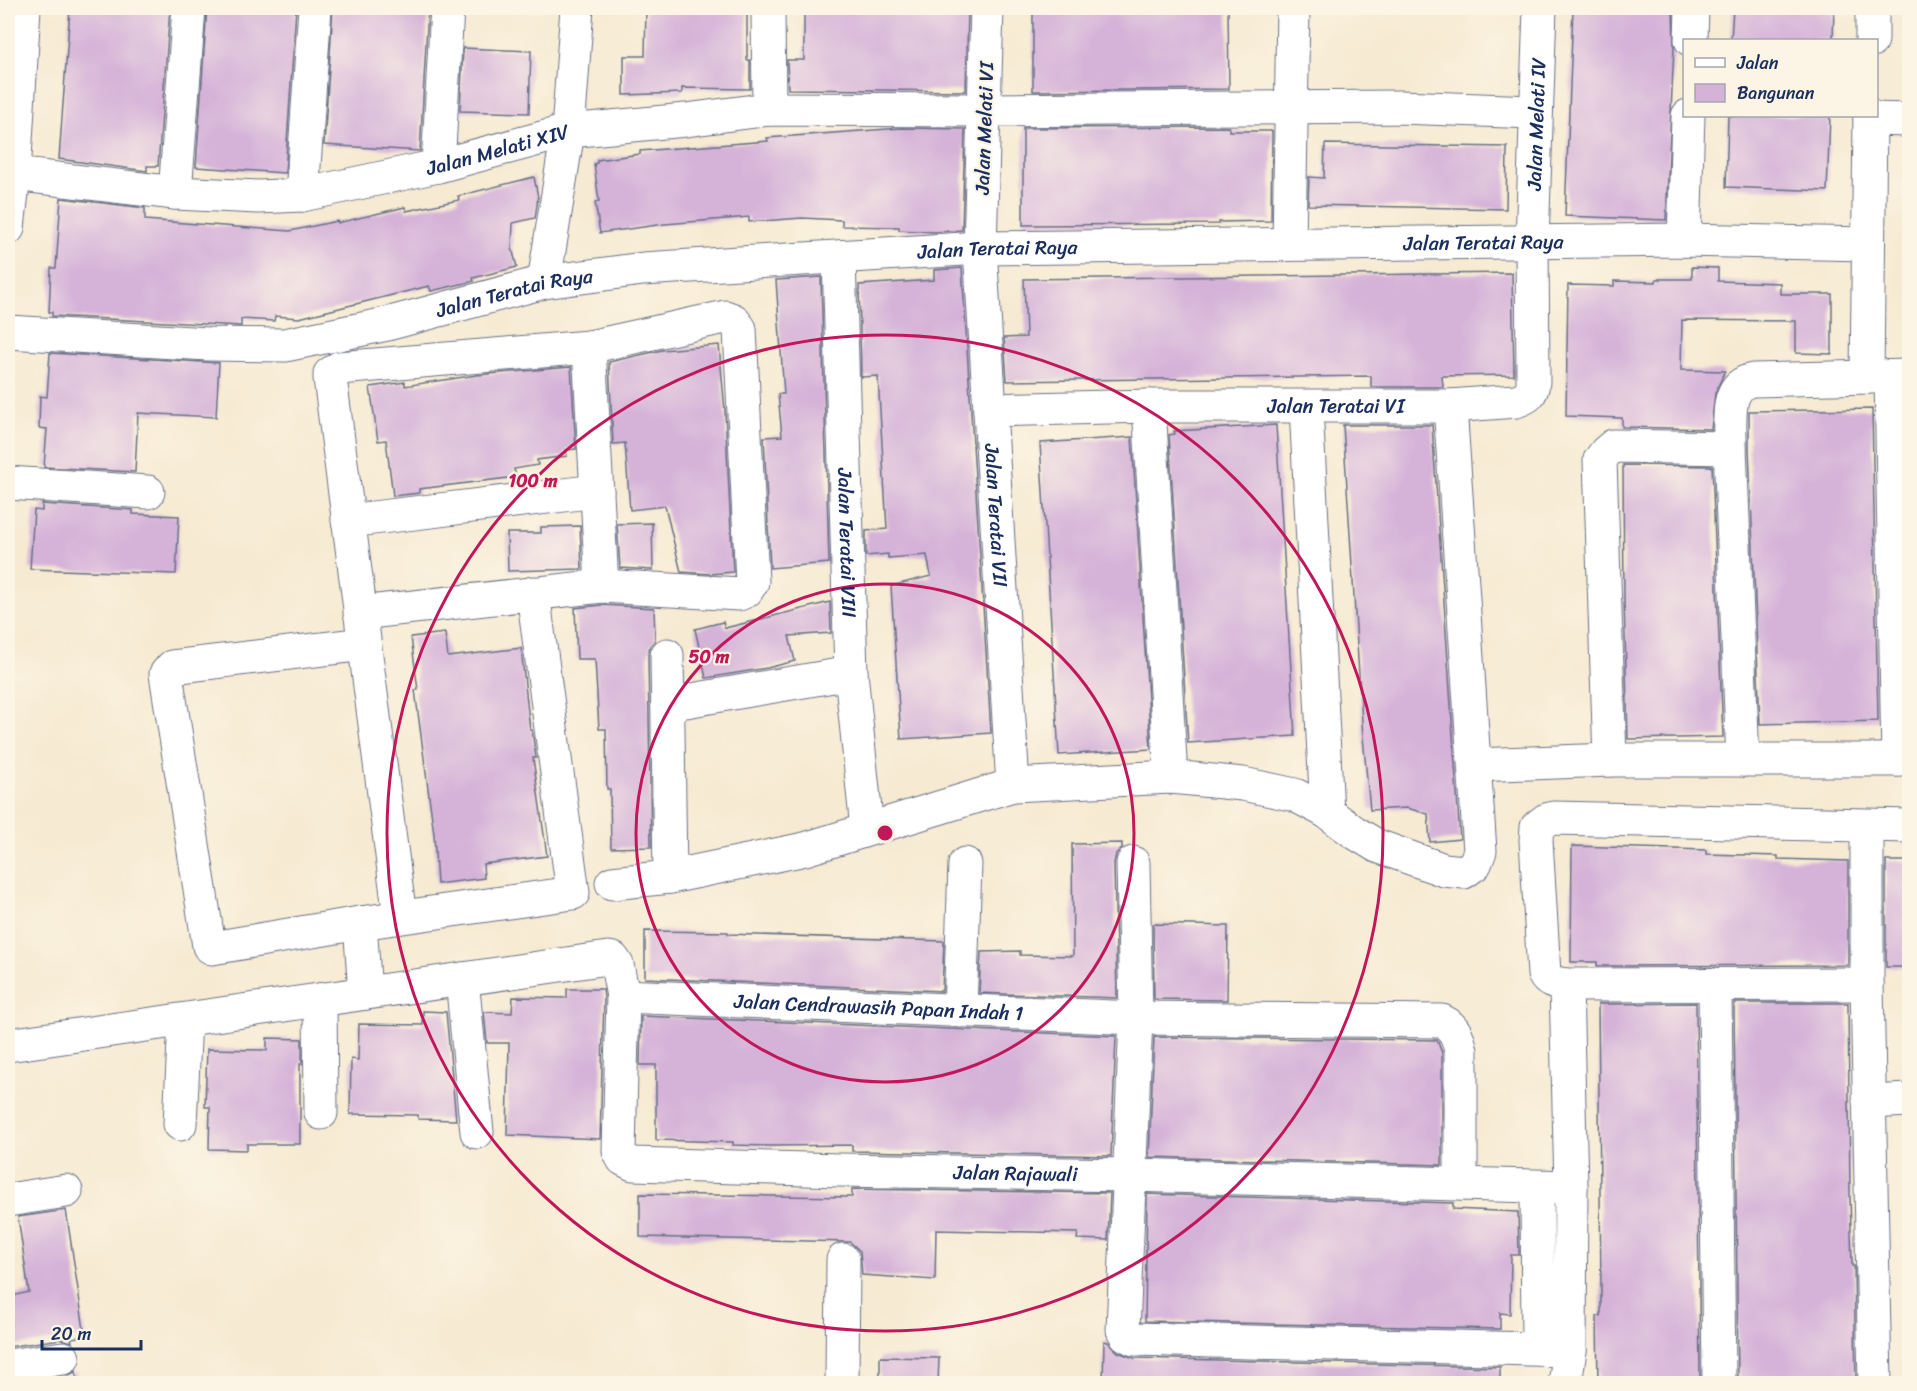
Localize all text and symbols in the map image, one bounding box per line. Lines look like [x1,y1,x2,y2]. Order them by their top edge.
legend [1683,39,1878,117]
text: Jalan [1736,47,1779,79]
street label: Jalan Melati IV [1517,57,1556,192]
street label: Jalan Melati VI [965,60,1004,196]
text: Bangunan [1737,77,1815,109]
street label: Jalan Melati XIV [422,114,574,186]
street label: Jalan Teratai Raya [1402,224,1565,261]
street label: Jalan Teratai Raya [916,230,1079,270]
street label: Jalan Teratai Raya [431,259,596,328]
street label: Jalan Teratai VI [1266,389,1406,424]
street label: Jalan Teratai VII [974,442,1018,588]
text: 100 m [509,465,558,497]
street label: Jalan Teratai VIII [827,467,866,618]
text: 50 m [689,641,730,673]
centre of rings [875,823,895,843]
street label: Jalan Cendrawasih Papan Indah 1 [732,984,1024,1031]
street label: Jalan Rajawali [952,1155,1078,1192]
scale bar [42,1313,141,1351]
text: 20 m [51,1318,91,1350]

